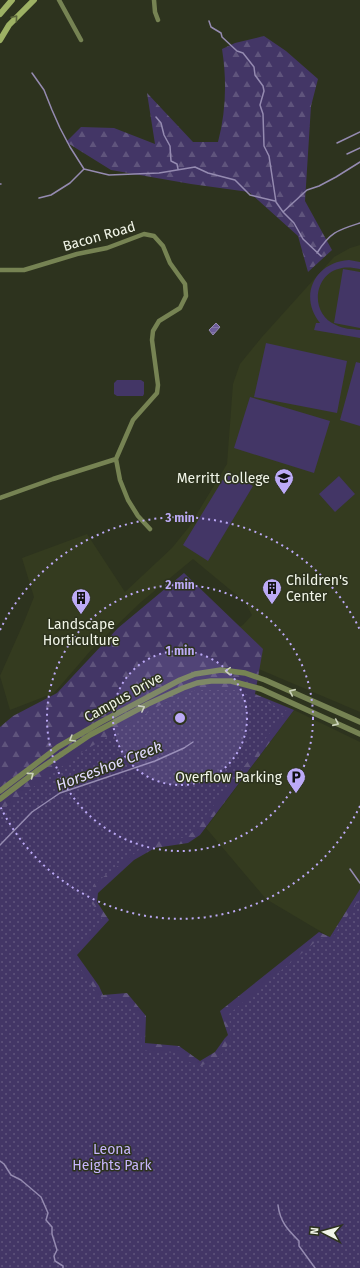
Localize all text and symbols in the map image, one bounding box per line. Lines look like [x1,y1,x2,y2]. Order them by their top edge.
one-way arrow [10,16,17,23]
street label: Bacon Road [61,218,137,255]
school or university icon: Merritt College [273,467,295,495]
place label: Merritt College [177,470,270,487]
text: 3 min [164,511,195,525]
place label: Children's Center [286,572,349,605]
building icon: Children's Center [261,577,283,605]
text: 2 min [165,578,195,592]
building icon: Landscape Horticulture [70,587,92,615]
place label: Landscape Horticulture [43,616,119,649]
text: 1 min [166,644,194,658]
one-way arrow [225,666,231,675]
street label: Campus Drive [81,669,165,726]
one-way arrow [288,689,296,697]
one-way arrow [137,705,145,712]
centre of rings [173,711,187,725]
one-way arrow [332,718,339,726]
one-way arrow [69,734,76,742]
water label: Horseshoe Creek [54,738,164,794]
parking icon: Overflow Parking [285,766,307,794]
place label: Overflow Parking [175,769,283,786]
one-way arrow [26,773,33,780]
park label: Leona Heights Park [72,1141,153,1174]
north arrow [304,1212,344,1252]
text: N [308,1227,321,1235]

